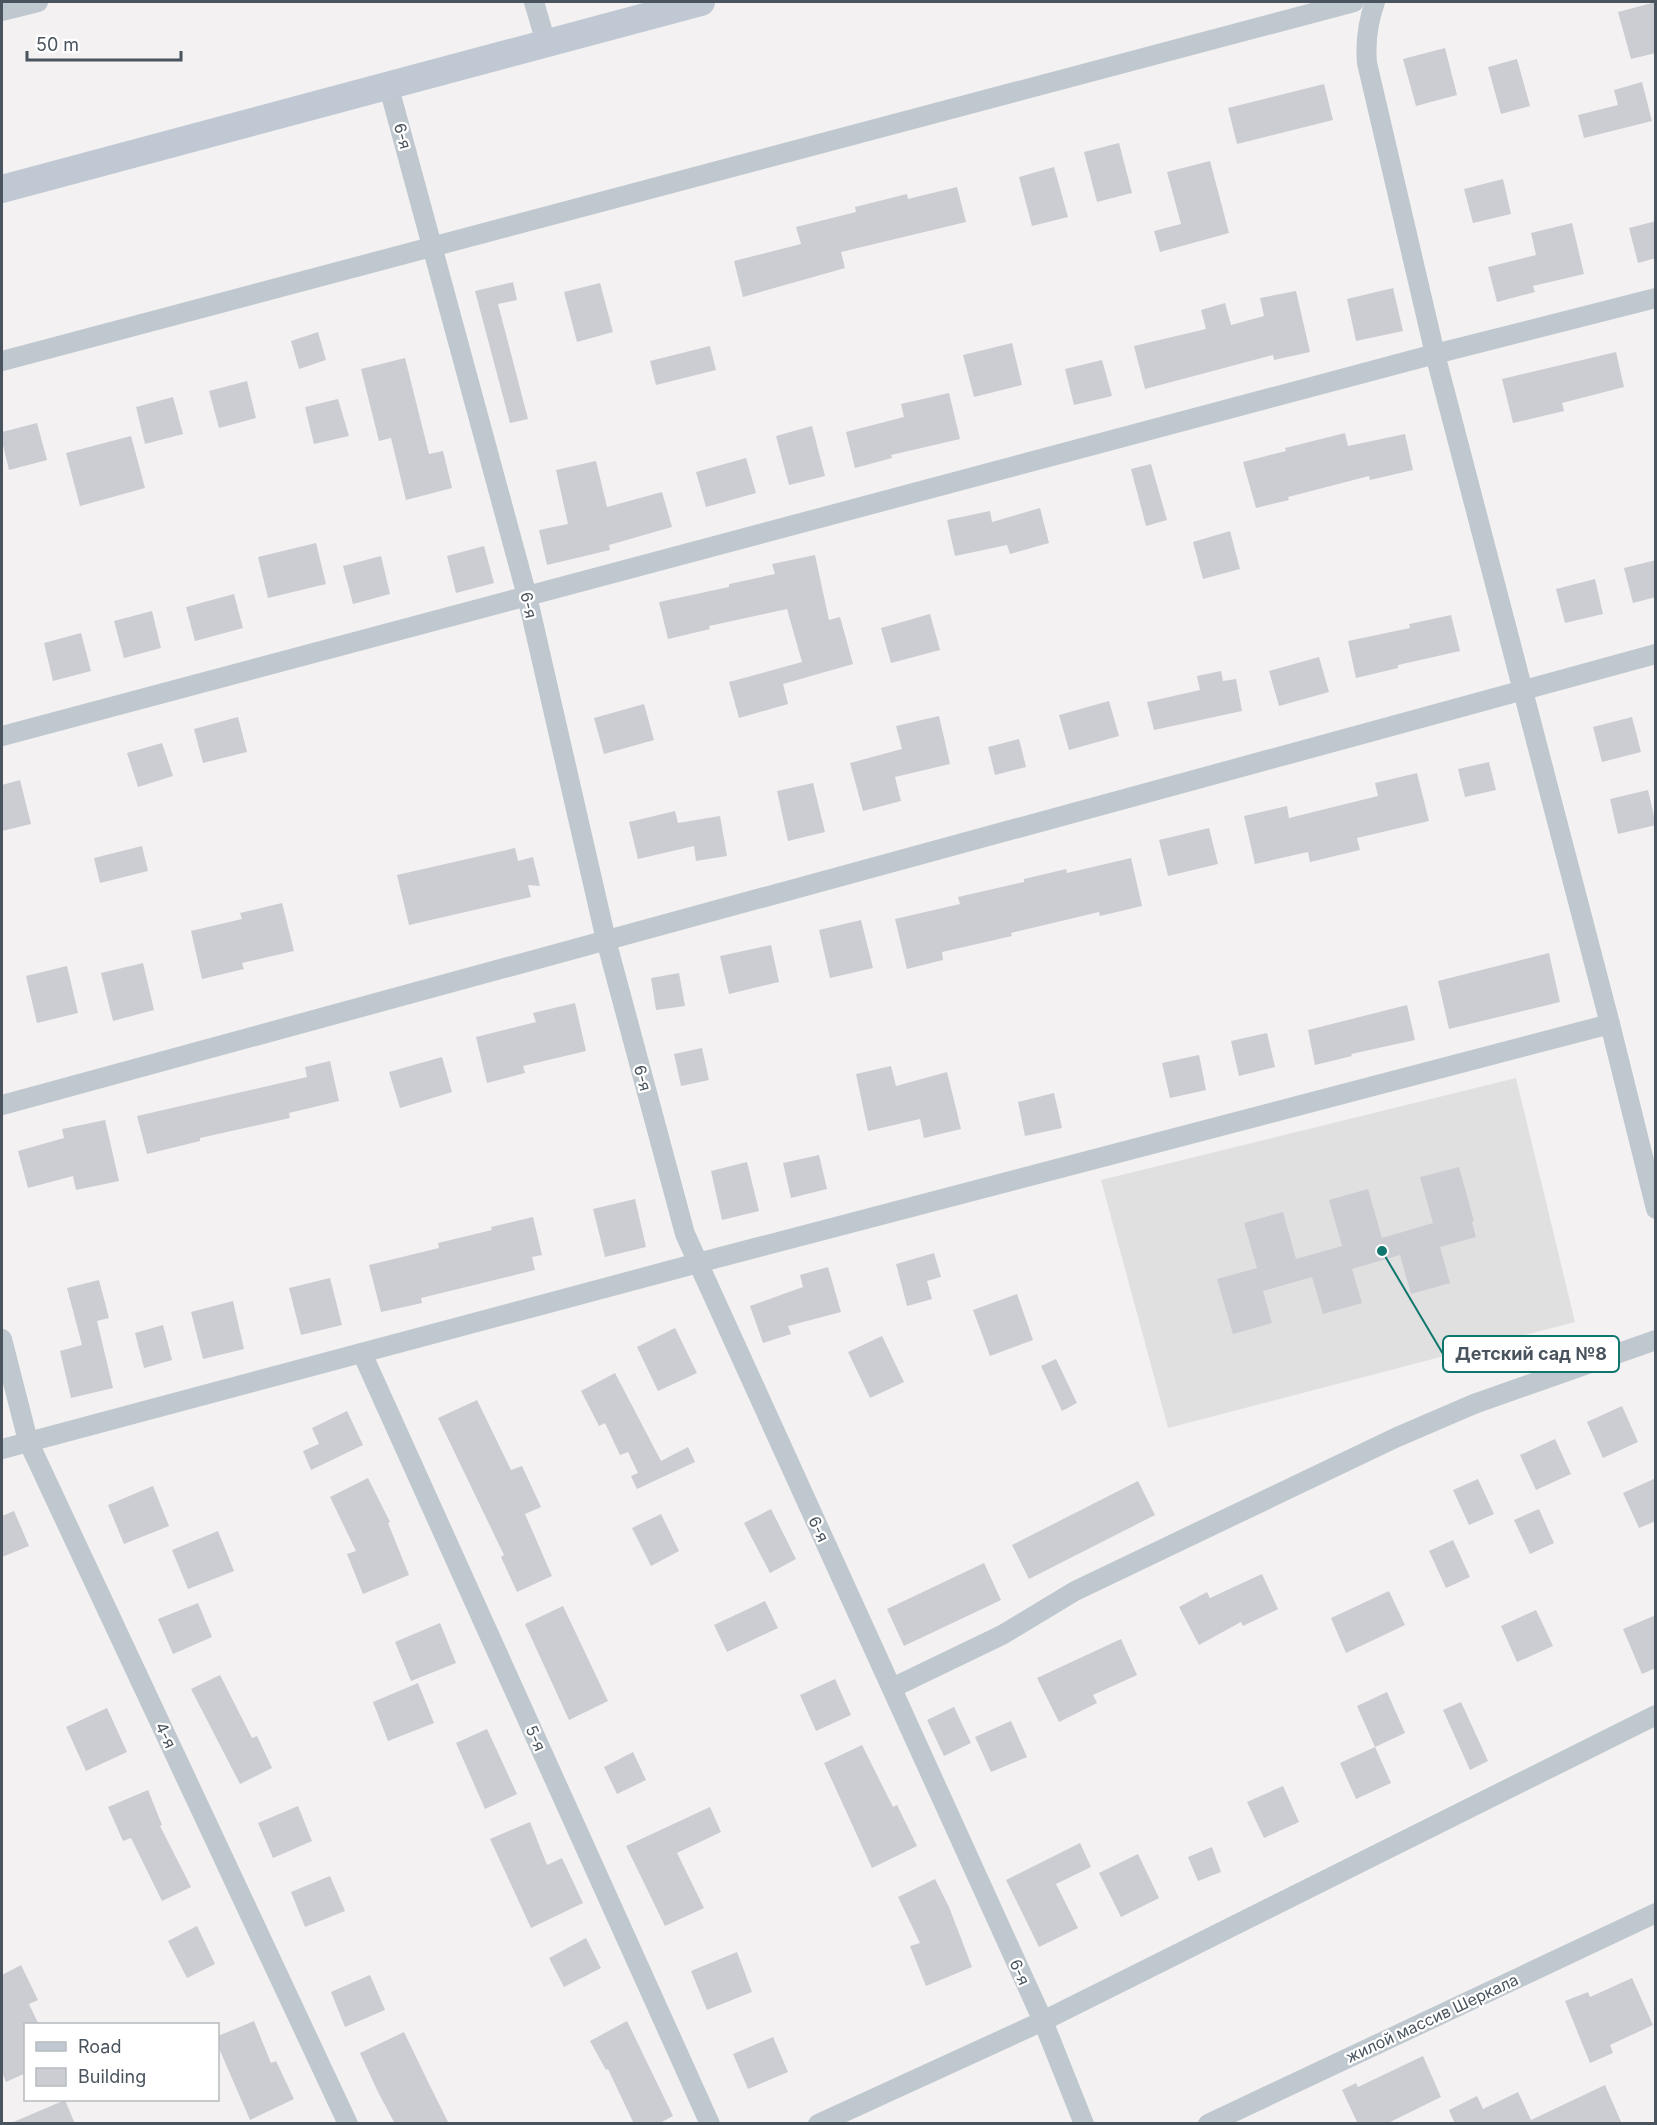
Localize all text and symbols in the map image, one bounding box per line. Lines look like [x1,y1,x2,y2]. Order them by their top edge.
scale bar [27,24,182,62]
text: 50 m [36,34,79,55]
street label: 6-я [390,121,416,151]
street label: 6-я [516,590,542,620]
street label: 6-я [630,1063,656,1093]
callout: Детский сад №8 [1443,1336,1619,1372]
text: Детский сад №8 [1455,1343,1607,1364]
street label: 6-я [804,1513,834,1545]
street label: 4-я [151,1719,181,1751]
street label: 5-я [522,1722,550,1754]
street label: 6-я [1006,1956,1034,1988]
street label: жилой массив Шеркала [1343,1969,1521,2067]
legend [24,2023,219,2101]
text: Road [78,2036,121,2057]
text: Building [78,2066,146,2087]

